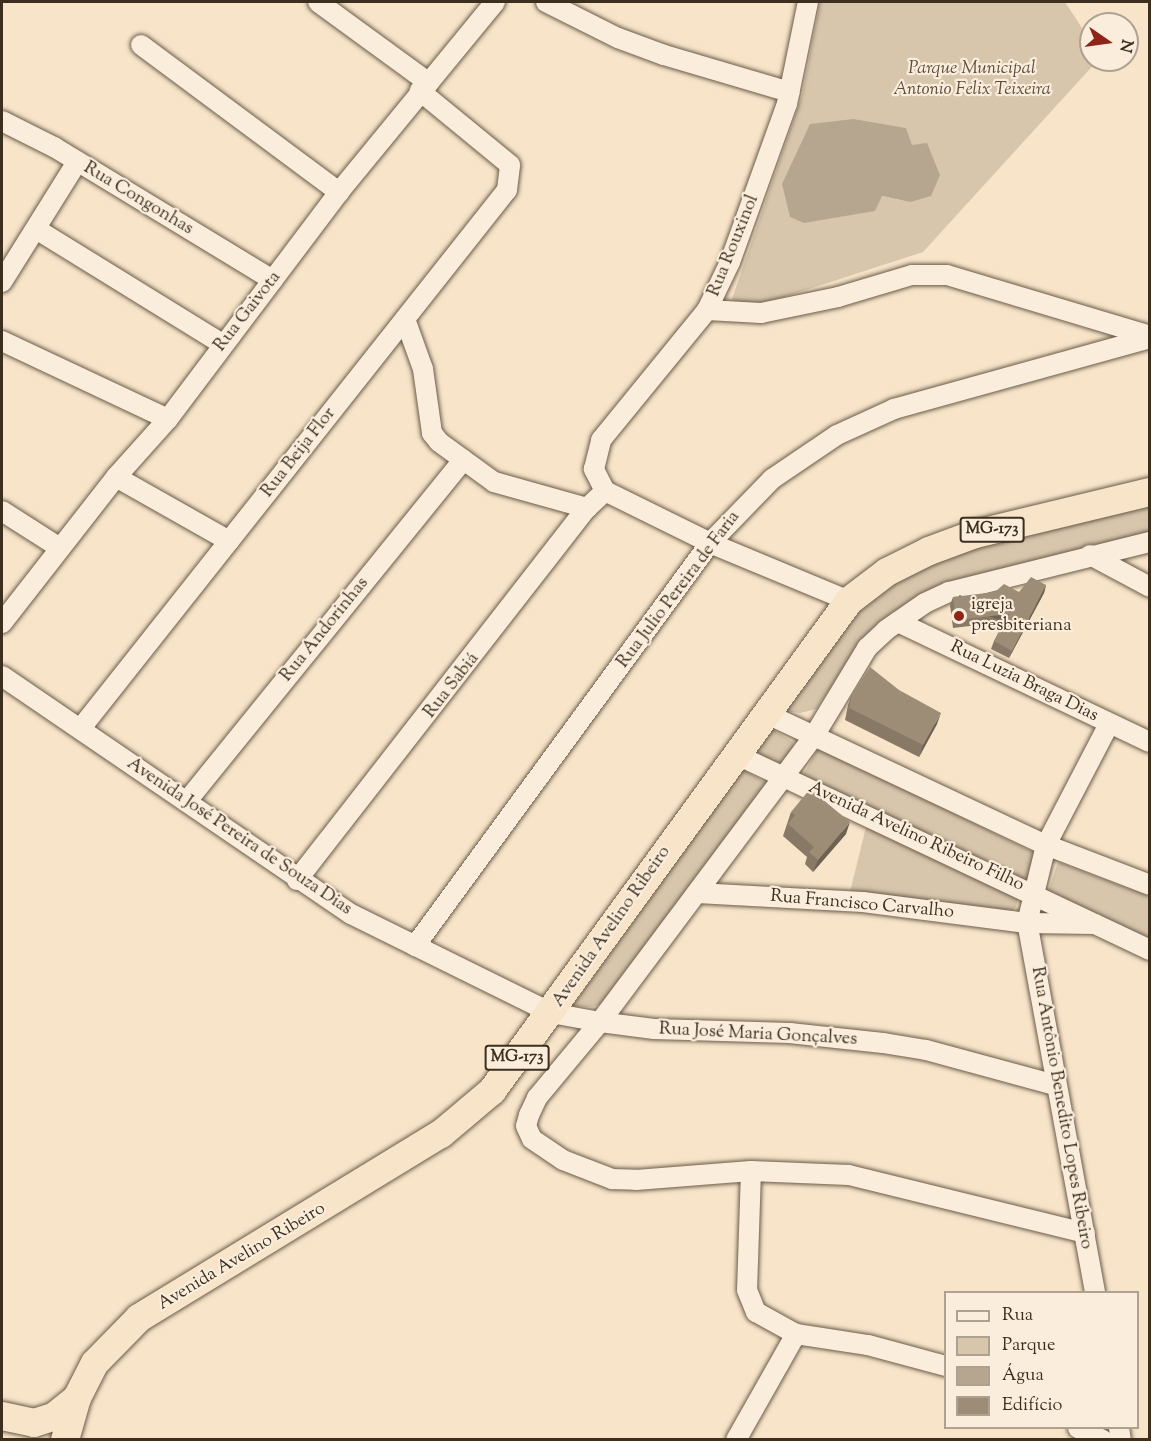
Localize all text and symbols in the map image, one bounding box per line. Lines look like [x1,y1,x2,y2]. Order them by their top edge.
north arrow [1079,12,1139,72]
text: N [1112,37,1138,55]
park label: Parque Municipal Antonio Felix Teixeira [893,59,1051,101]
street label: Rua Congonhas [79,158,197,240]
street label: Rua Rouxinol [704,192,764,300]
street label: Rua Gaivota [210,268,286,356]
street label: Rua Beija Flor [257,404,341,502]
street label: Rua Julio Pereira de Faria [613,507,745,673]
road number: MG-173 [959,517,1025,543]
street label: Rua Andorinhas [276,573,374,687]
place label: igreja presbiteriana [971,595,1072,638]
marker: igreja presbiteriana [952,609,966,623]
street label: Rua Luzia Braga Dias [946,637,1102,727]
street label: Rua Sabiá [420,649,484,723]
street label: Avenida José Pereira de Souza Dias [122,753,356,921]
street label: Avenida Avelino Ribeiro Filho [805,777,1027,897]
street label: Avenida Avelino Ribeiro [548,842,676,1012]
street label: Rua Francisco Carvalho [769,886,955,924]
street label: Rua Antônio Benedito Lopes Ribeiro [1025,965,1097,1251]
street label: Rua José Maria Gonçalves [658,1019,858,1051]
road number: MG-173 [484,1045,550,1071]
street label: Avenida Avelino Ribeiro [154,1198,330,1316]
legend [944,1291,1139,1429]
text: Rua [1002,1303,1033,1329]
text: Parque [1002,1333,1055,1359]
text: Água [1002,1363,1044,1389]
text: Edifício [1002,1393,1062,1419]

